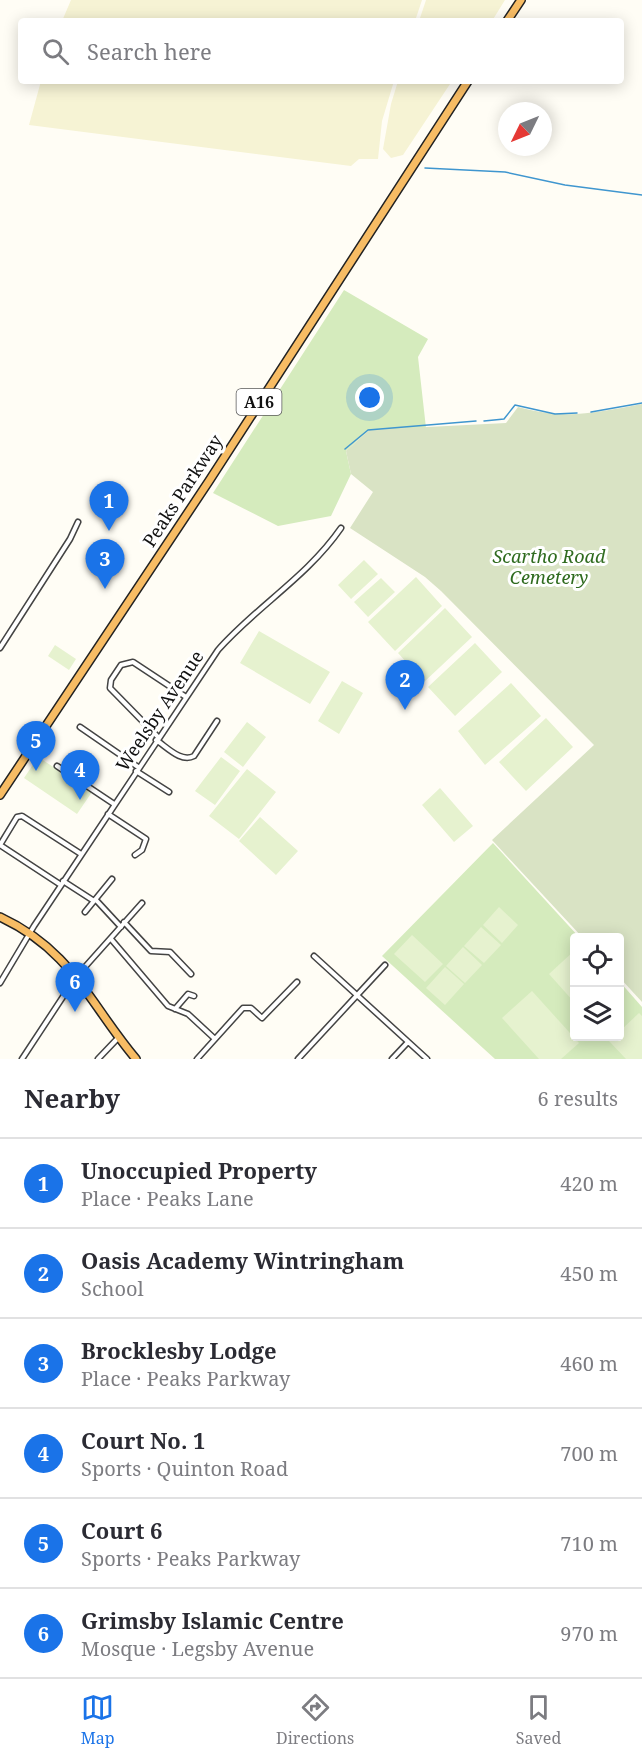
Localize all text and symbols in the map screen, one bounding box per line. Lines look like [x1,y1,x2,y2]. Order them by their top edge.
search box [18,18,624,84]
icon: search [39,35,72,68]
text: Search here [87,36,212,66]
north arrow [498,102,552,156]
your location [355,383,384,412]
road number: A16 [236,389,282,415]
street label: Peaks Parkway [137,429,228,551]
pin: 1 [90,482,128,531]
pin: 3 [86,540,124,589]
park label: Scartho Road Cemetery [493,544,606,589]
street label: Weelsby Avenue [110,645,208,775]
pin: 2 [386,660,424,710]
pin: 5 [16,722,56,771]
pin: 4 [60,750,100,800]
map controls [570,933,624,1041]
button: locate [570,933,624,987]
pin: 6 [56,962,94,1012]
button: layers [570,987,624,1041]
text: Nearby [24,1080,120,1116]
text: 6 results [538,1085,618,1112]
text: Unoccupied Property [81,1155,317,1185]
text: 1 [38,1170,49,1197]
text: 420 m [560,1170,618,1197]
text: Place · Peaks Lane [81,1185,254,1212]
text: Oasis Academy Wintringham [81,1245,404,1275]
text: 2 [38,1260,49,1287]
text: 450 m [560,1260,618,1287]
text: School [81,1275,144,1302]
text: Brocklesby Lodge [81,1335,277,1365]
text: 3 [38,1350,49,1377]
text: 460 m [560,1350,618,1377]
text: Place · Peaks Parkway [81,1365,290,1392]
text: Court No. 1 [81,1425,206,1455]
text: 4 [38,1440,49,1467]
text: 700 m [560,1440,618,1467]
text: Sports · Quinton Road [81,1455,288,1482]
text: Court 6 [81,1515,162,1545]
text: 5 [38,1530,49,1557]
text: 710 m [560,1530,618,1557]
text: Sports · Peaks Parkway [81,1545,300,1572]
text: Grimsby Islamic Centre [81,1605,344,1635]
text: 6 [38,1620,49,1647]
text: 970 m [560,1620,618,1647]
text: Mosque · Legsby Avenue [81,1635,314,1662]
tab: Map [81,1691,115,1749]
tab: Directions [276,1691,354,1749]
tab: Saved [516,1691,561,1749]

